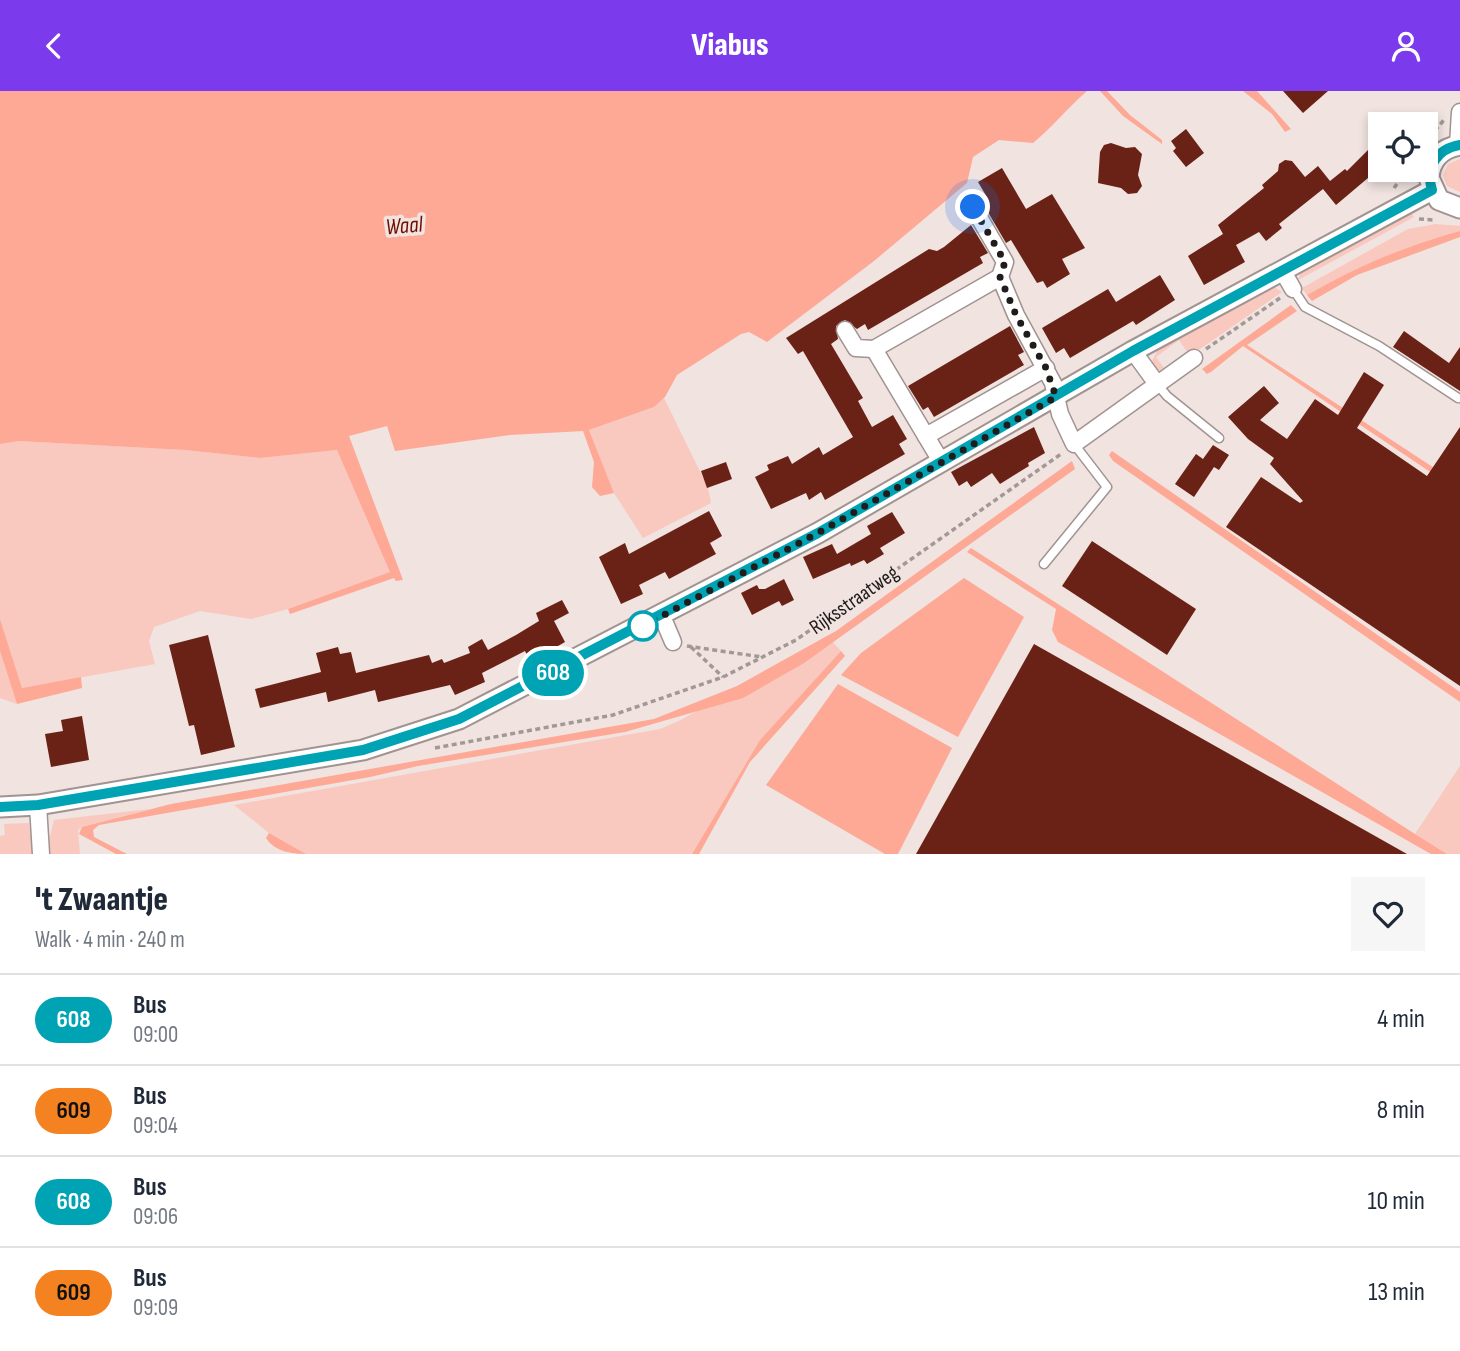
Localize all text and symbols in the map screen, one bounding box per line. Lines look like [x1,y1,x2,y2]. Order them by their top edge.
text: Viabus [691,26,769,65]
icon: back [35,27,73,65]
icon: person [1387,27,1425,65]
map controls [1368,112,1438,182]
button: locate [1368,112,1438,182]
your location [955,189,990,224]
water label: Waal [384,210,424,242]
street label: Rijksstraatweg [805,560,903,640]
unlabelled marker [628,611,658,641]
line badge: 608 [513,650,593,696]
text: 608 [536,658,570,687]
button: heart [1351,877,1425,951]
text: 't Zwaantje [35,880,168,920]
text: Walk · 4 min · 240 m [35,926,185,954]
text: Bus [133,990,167,1021]
text: 4 min [1377,1004,1425,1035]
text: 608 [56,1005,91,1034]
text: 09:00 [133,1021,178,1049]
text: Bus [133,1081,167,1112]
text: 8 min [1377,1095,1425,1126]
text: 609 [56,1096,91,1125]
text: 09:04 [133,1112,178,1140]
text: Bus [133,1172,167,1203]
text: 10 min [1368,1186,1425,1217]
text: 608 [56,1187,91,1216]
text: 09:06 [133,1203,178,1231]
text: Bus [133,1263,167,1294]
text: 13 min [1368,1277,1425,1308]
text: 609 [56,1278,91,1307]
text: 09:09 [133,1294,178,1322]

